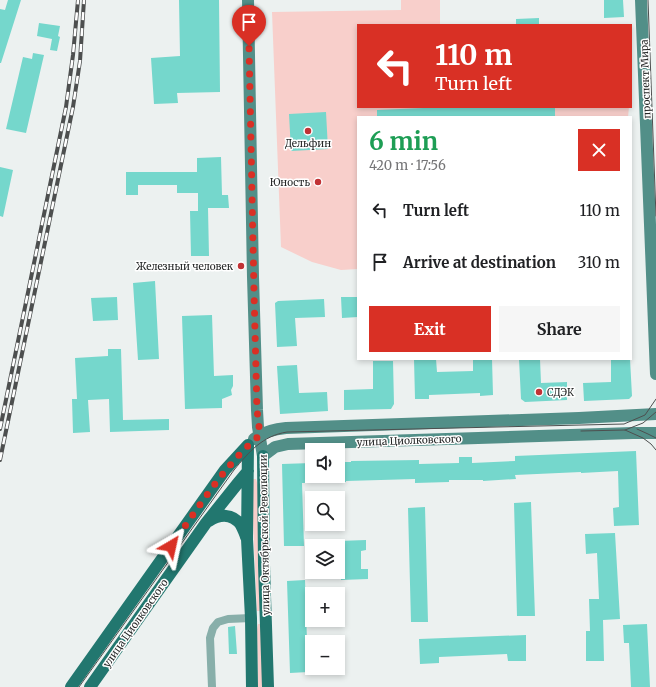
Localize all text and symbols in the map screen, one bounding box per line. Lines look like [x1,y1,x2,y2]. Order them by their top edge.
pin [232,5,266,46]
icon: arrive [238,11,260,33]
text: 110 m [435,37,512,73]
street label: проспект Мира [638,39,653,119]
icon: left [369,40,421,92]
text: Turn left [435,72,512,95]
marker: Дельфин [303,126,313,136]
text: 6 min [369,126,438,157]
button: close [578,129,620,171]
place label: Дельфин [285,137,331,150]
text: 420 m · 17:56 [369,157,446,174]
place label: Юность [270,176,310,189]
marker: Юность [313,177,323,187]
icon: left [369,199,391,221]
text: Turn left [403,201,469,220]
text: 110 m [579,201,620,220]
icon: arrive [369,251,391,273]
text: Arrive at destination [403,253,556,272]
text: 310 m [578,253,620,272]
place label: Железный человек [136,260,234,273]
marker: Железный человек [236,261,246,271]
button: Exit [369,306,491,352]
button: Share [499,306,620,352]
place label: СДЭК [547,386,574,399]
marker: СДЭК [534,387,544,397]
street label: улица Циолковского [356,432,462,449]
map controls [305,443,345,675]
button: sound [305,443,345,483]
street label: улица Октябрьской Революции [257,454,272,616]
button: search [305,491,345,531]
position arrow [150,525,192,567]
button: layers [305,539,345,579]
street label: улица Циолковского [100,576,171,670]
button: + [305,587,345,627]
button: − [305,635,345,675]

